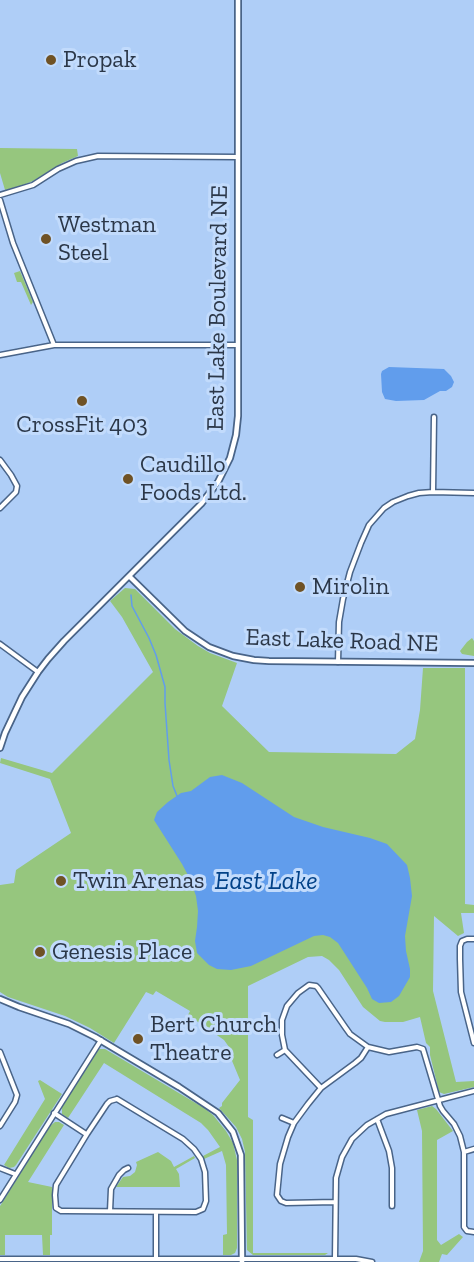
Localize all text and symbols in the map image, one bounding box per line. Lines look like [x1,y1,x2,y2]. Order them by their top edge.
place label: Propak [63,46,136,74]
marker: Propak [44,53,58,67]
street label: East Lake Boulevard NE [201,185,235,431]
place label: Westman Steel [58,211,156,267]
marker: Westman Steel [39,232,53,246]
marker: CrossFit 403 [75,394,89,408]
place label: CrossFit 403 [16,411,148,439]
place label: Caudillo Foods Ltd. [140,451,247,507]
marker: Caudillo Foods Ltd. [121,472,135,486]
place label: Mirolin [312,573,389,601]
marker: Mirolin [293,580,307,594]
street label: East Lake Road NE [245,623,439,659]
water label: East Lake [214,866,318,898]
place label: Twin Arenas [73,867,205,895]
marker: Twin Arenas [54,874,68,888]
place label: Genesis Place [52,938,192,966]
marker: Genesis Place [33,945,47,959]
place label: Bert Church Theatre [150,1011,277,1067]
marker: Bert Church Theatre [131,1032,145,1046]

